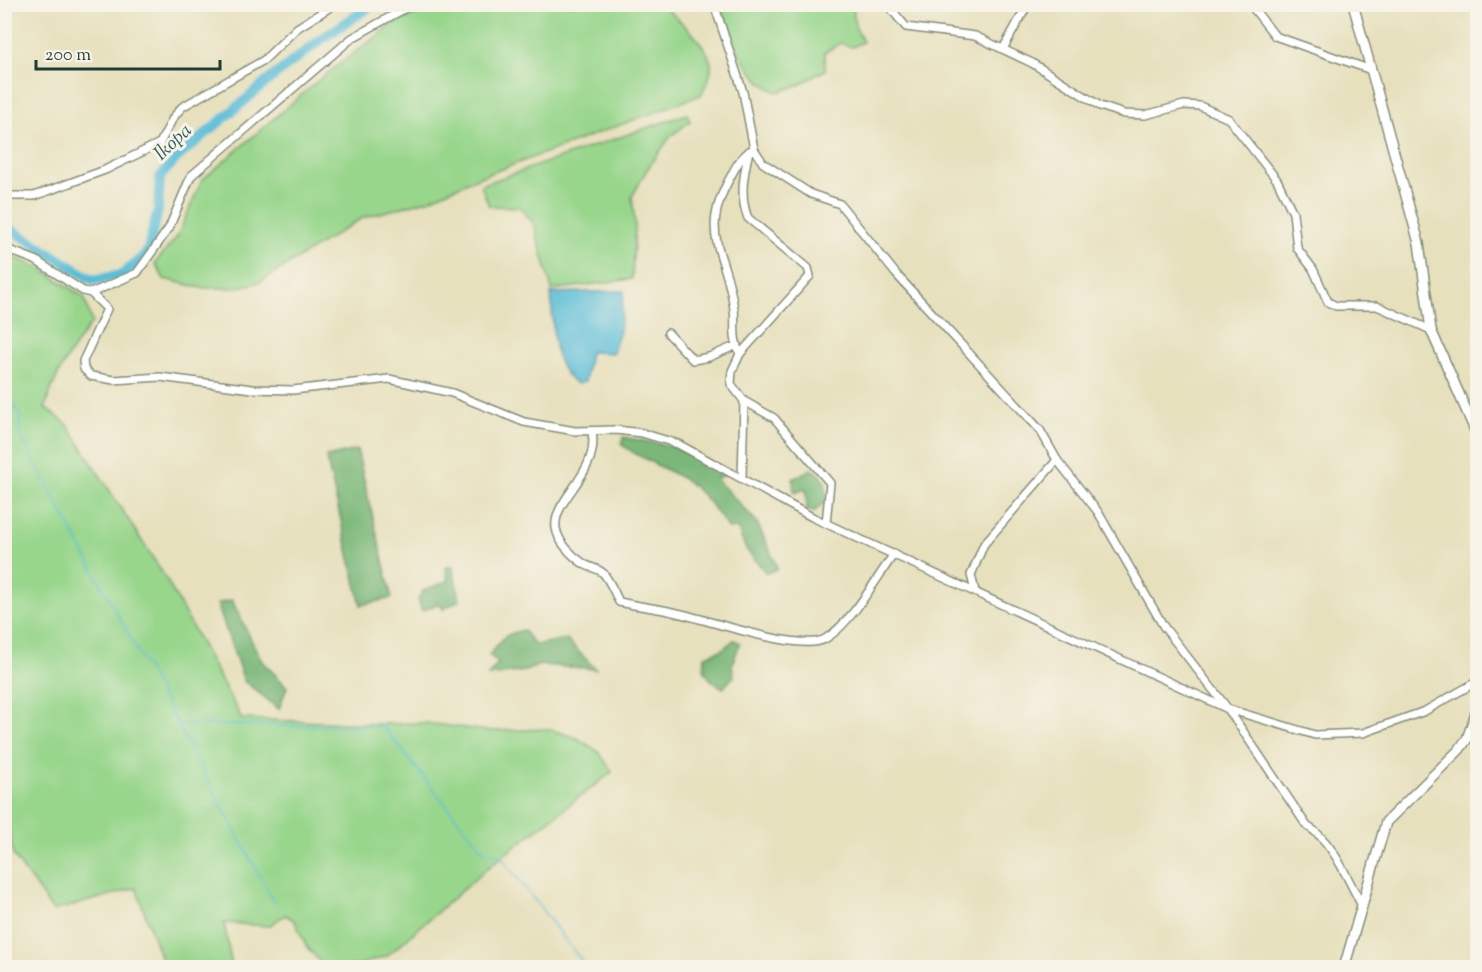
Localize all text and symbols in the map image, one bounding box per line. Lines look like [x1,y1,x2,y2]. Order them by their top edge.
scale bar [36,33,220,71]
text: 200 m [45,43,91,69]
water label: Ikopa [148,117,199,168]

